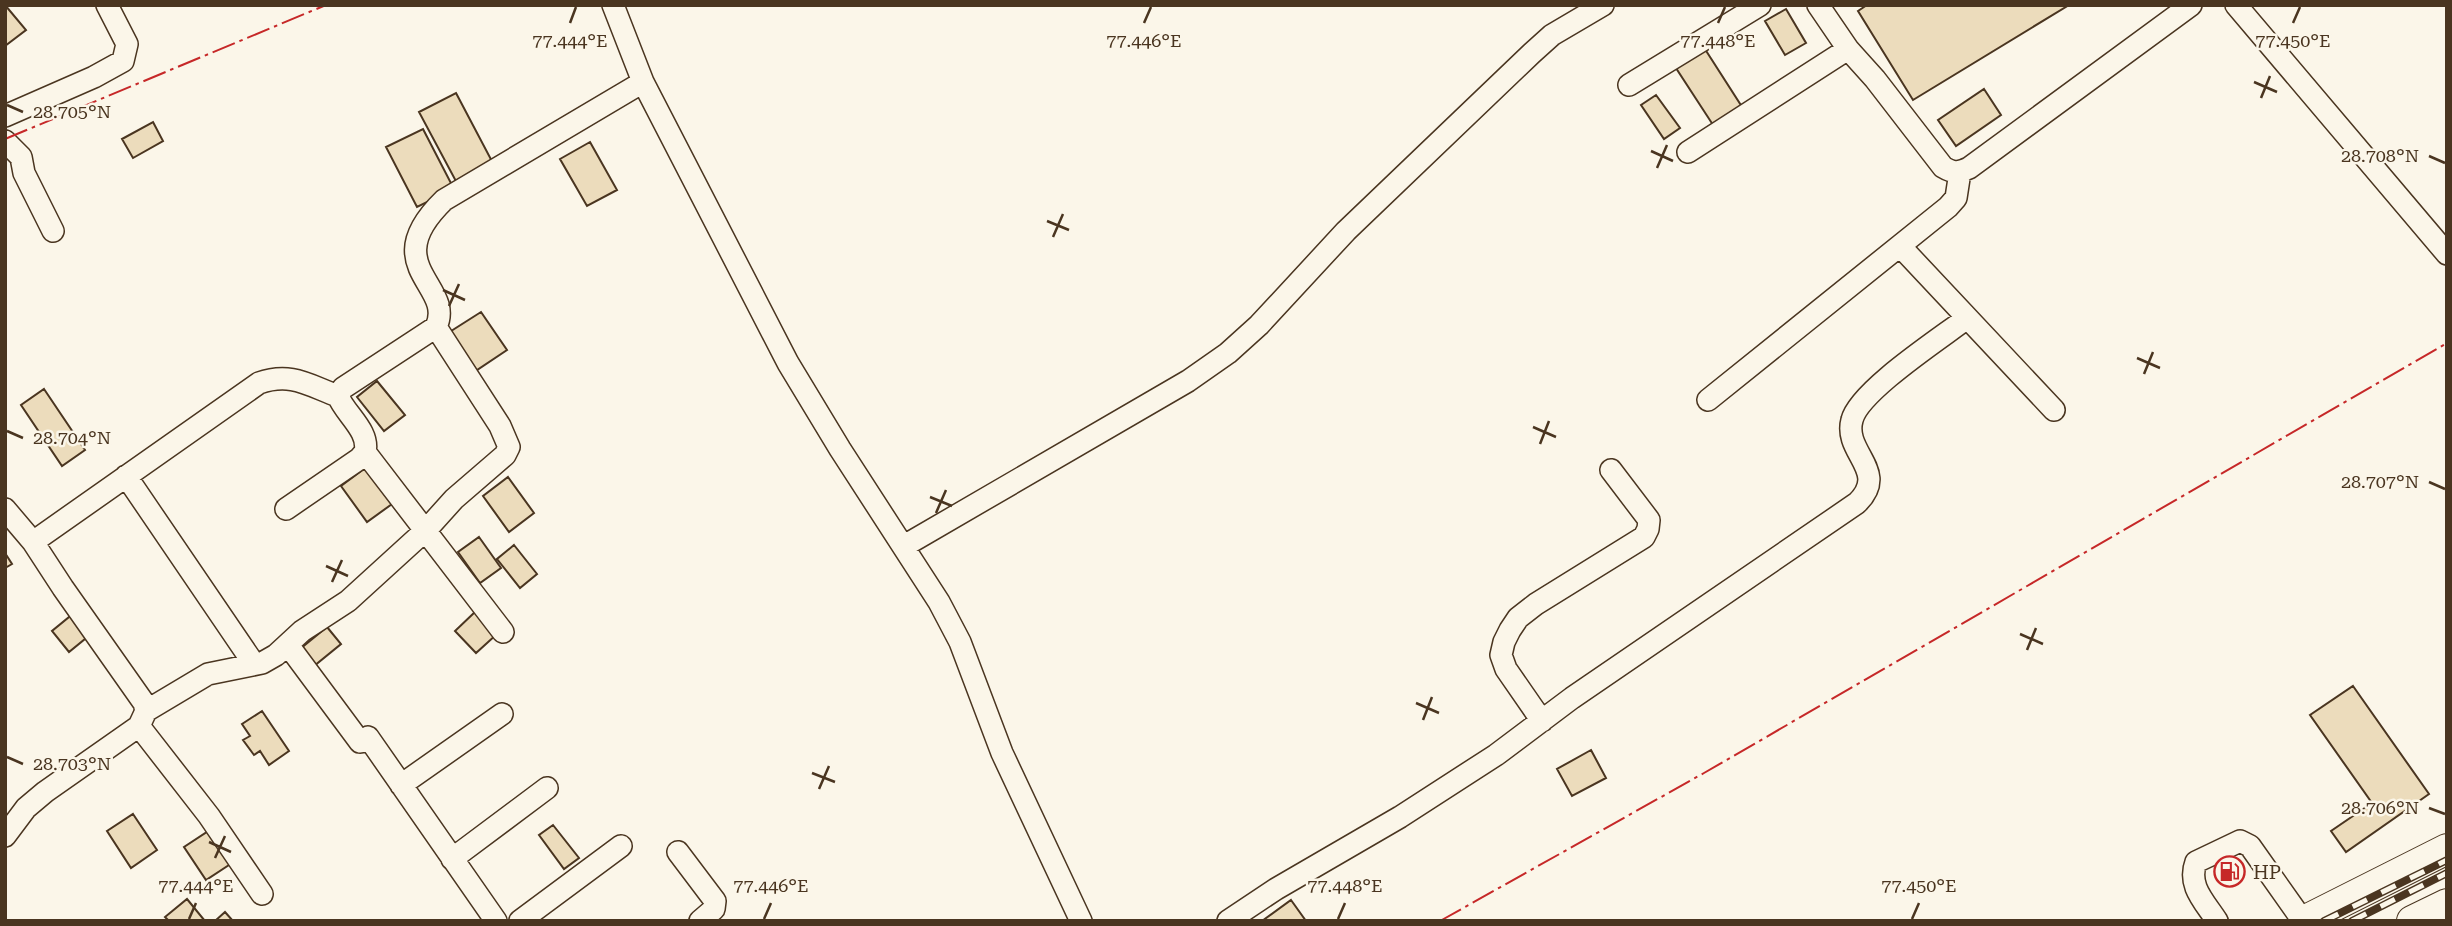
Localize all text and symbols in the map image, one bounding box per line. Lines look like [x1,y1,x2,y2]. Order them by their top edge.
text: 77.444°E [532,30,608,51]
text: 77.446°E [1106,30,1182,51]
text: 77.448°E [1680,30,1756,51]
text: 77.450°E [2255,30,2331,51]
text: 28.705°N [33,101,111,122]
text: 28.708°N [2341,145,2419,166]
text: 28.704°N [33,427,111,448]
text: 28.707°N [2341,471,2419,492]
text: 28.703°N [33,753,111,774]
text: 28.706°N [2341,797,2419,818]
fuel station icon: HP [2213,855,2247,889]
place label: HP [2253,861,2281,884]
text: 77.444°E [158,875,234,896]
text: 77.446°E [733,875,809,896]
text: 77.448°E [1307,875,1383,896]
text: 77.450°E [1881,875,1957,896]

